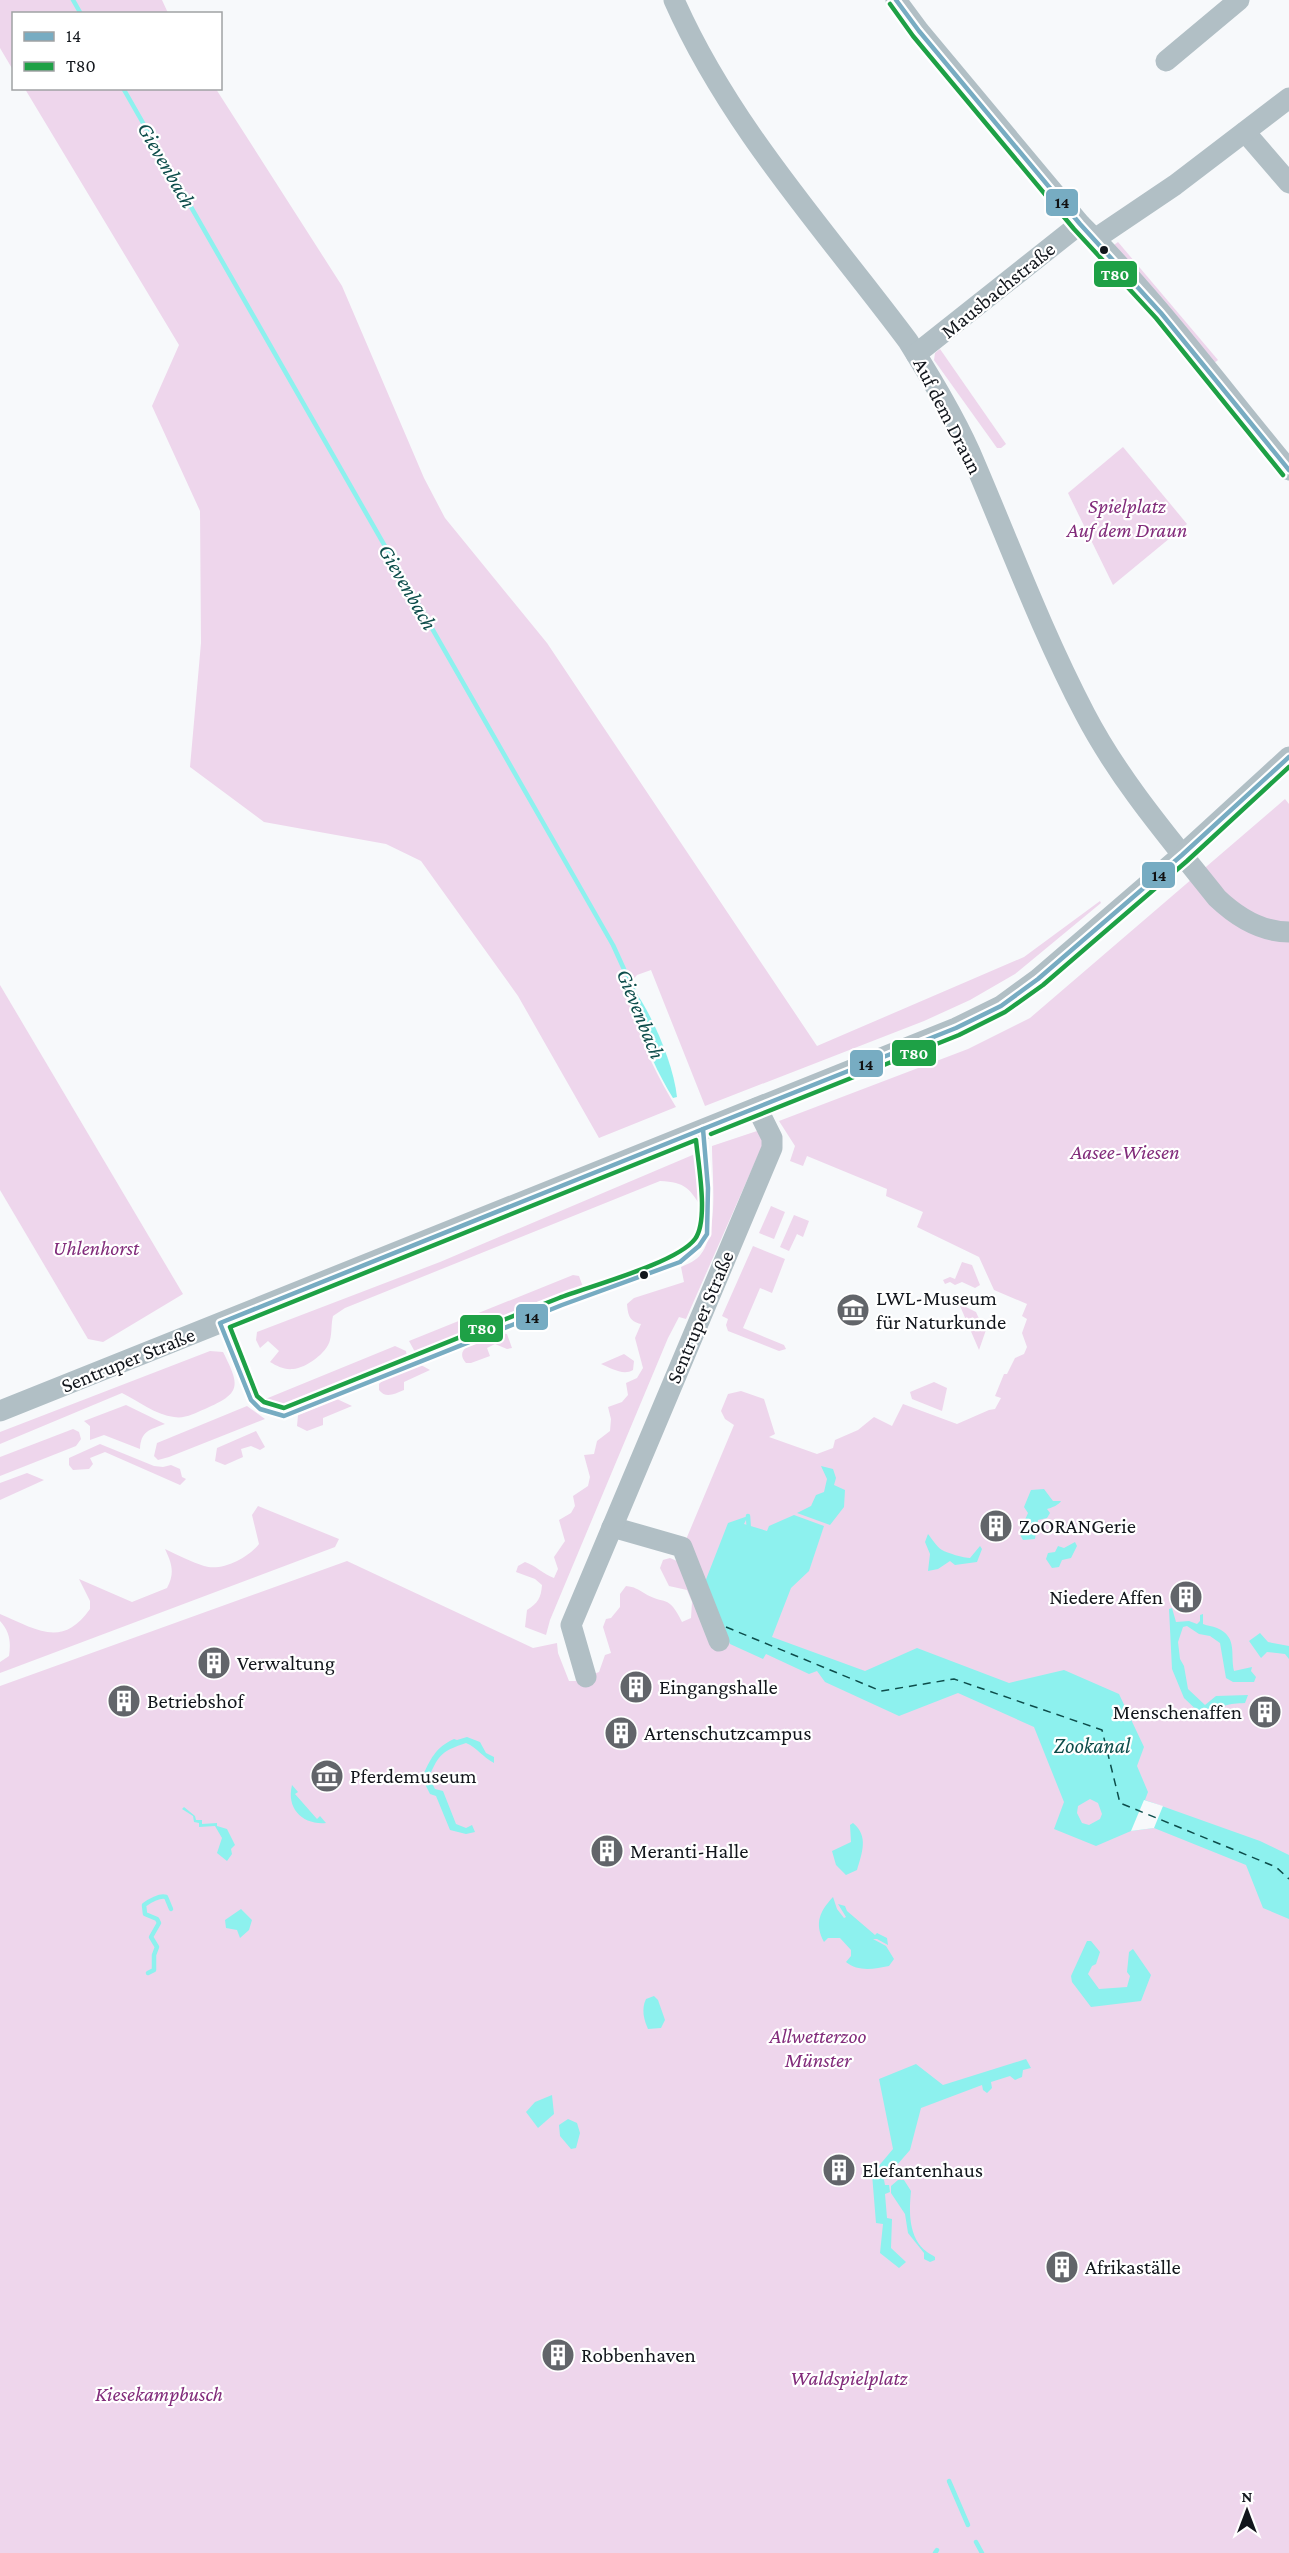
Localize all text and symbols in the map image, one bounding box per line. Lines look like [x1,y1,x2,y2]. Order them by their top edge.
legend [12,12,222,90]
text: 14 [66,26,81,46]
text: T80 [66,56,96,76]
water label: Gievenbach [132,118,202,212]
line badge: 14 [1045,188,1079,217]
text: 14 [1055,194,1070,211]
street label: Mausbachstraße [936,237,1060,343]
unlabelled marker [1098,244,1110,256]
line badge: T80 [1093,260,1138,288]
text: T80 [1101,266,1129,283]
street label: Auf dem Draun [908,354,988,478]
park label: Spielplatz Auf dem Draun [1066,494,1187,542]
water label: Gievenbach [373,540,443,634]
line badge: 14 [1141,861,1176,889]
text: 14 [1152,867,1167,884]
water label: Gievenbach [612,965,670,1063]
line badge: T80 [891,1039,937,1067]
text: T80 [900,1045,928,1062]
line badge: 14 [849,1049,884,1078]
text: 14 [859,1056,874,1073]
park label: Aasee-Wiesen [1069,1140,1180,1164]
park label: Uhlenhorst [53,1236,140,1260]
street label: Sentruper Straße [661,1247,739,1387]
unlabelled marker [638,1269,650,1281]
place label: LWL-Museum für Naturkunde [876,1286,1006,1334]
museum icon: LWL-Museum für Naturkunde [835,1292,871,1328]
line badge: 14 [515,1303,549,1331]
text: 14 [525,1309,540,1326]
line badge: T80 [459,1314,504,1343]
text: T80 [468,1320,496,1337]
street label: Sentruper Straße [58,1322,198,1398]
building icon: ZoORANGerie [978,1508,1014,1544]
place label: ZoORANGerie [1019,1514,1136,1538]
building icon: Niedere Affen [1168,1579,1204,1615]
place label: Niedere Affen [1049,1585,1163,1609]
building icon: Verwaltung [196,1645,232,1681]
place label: Verwaltung [237,1651,335,1675]
building icon: Eingangshalle [618,1669,654,1705]
place label: Eingangshalle [659,1675,778,1699]
building icon: Betriebshof [106,1683,142,1719]
place label: Betriebshof [147,1689,245,1713]
building icon: Menschenaffen [1247,1694,1283,1730]
place label: Menschenaffen [1113,1700,1242,1724]
building icon: Artenschutzcampus [603,1715,639,1751]
place label: Artenschutzcampus [644,1721,811,1745]
water label: Zookanal [1054,1733,1131,1758]
museum icon: Pferdemuseum [309,1758,345,1794]
place label: Pferdemuseum [350,1764,477,1788]
building icon: Meranti-Halle [589,1833,625,1869]
place label: Meranti-Halle [630,1839,749,1863]
park label: Allwetterzoo Münster [768,2024,867,2072]
building icon: Elefantenhaus [821,2152,857,2188]
place label: Elefantenhaus [862,2158,983,2182]
building icon: Afrikaställe [1044,2249,1080,2285]
place label: Afrikaställe [1085,2255,1181,2279]
building icon: Robbenhaven [540,2337,576,2373]
place label: Robbenhaven [581,2343,696,2367]
park label: Waldspielplatz [790,2366,909,2390]
park label: Kiesekampbusch [95,2382,223,2406]
north arrow [1217,2481,1277,2541]
text: N [1242,2488,1253,2505]

